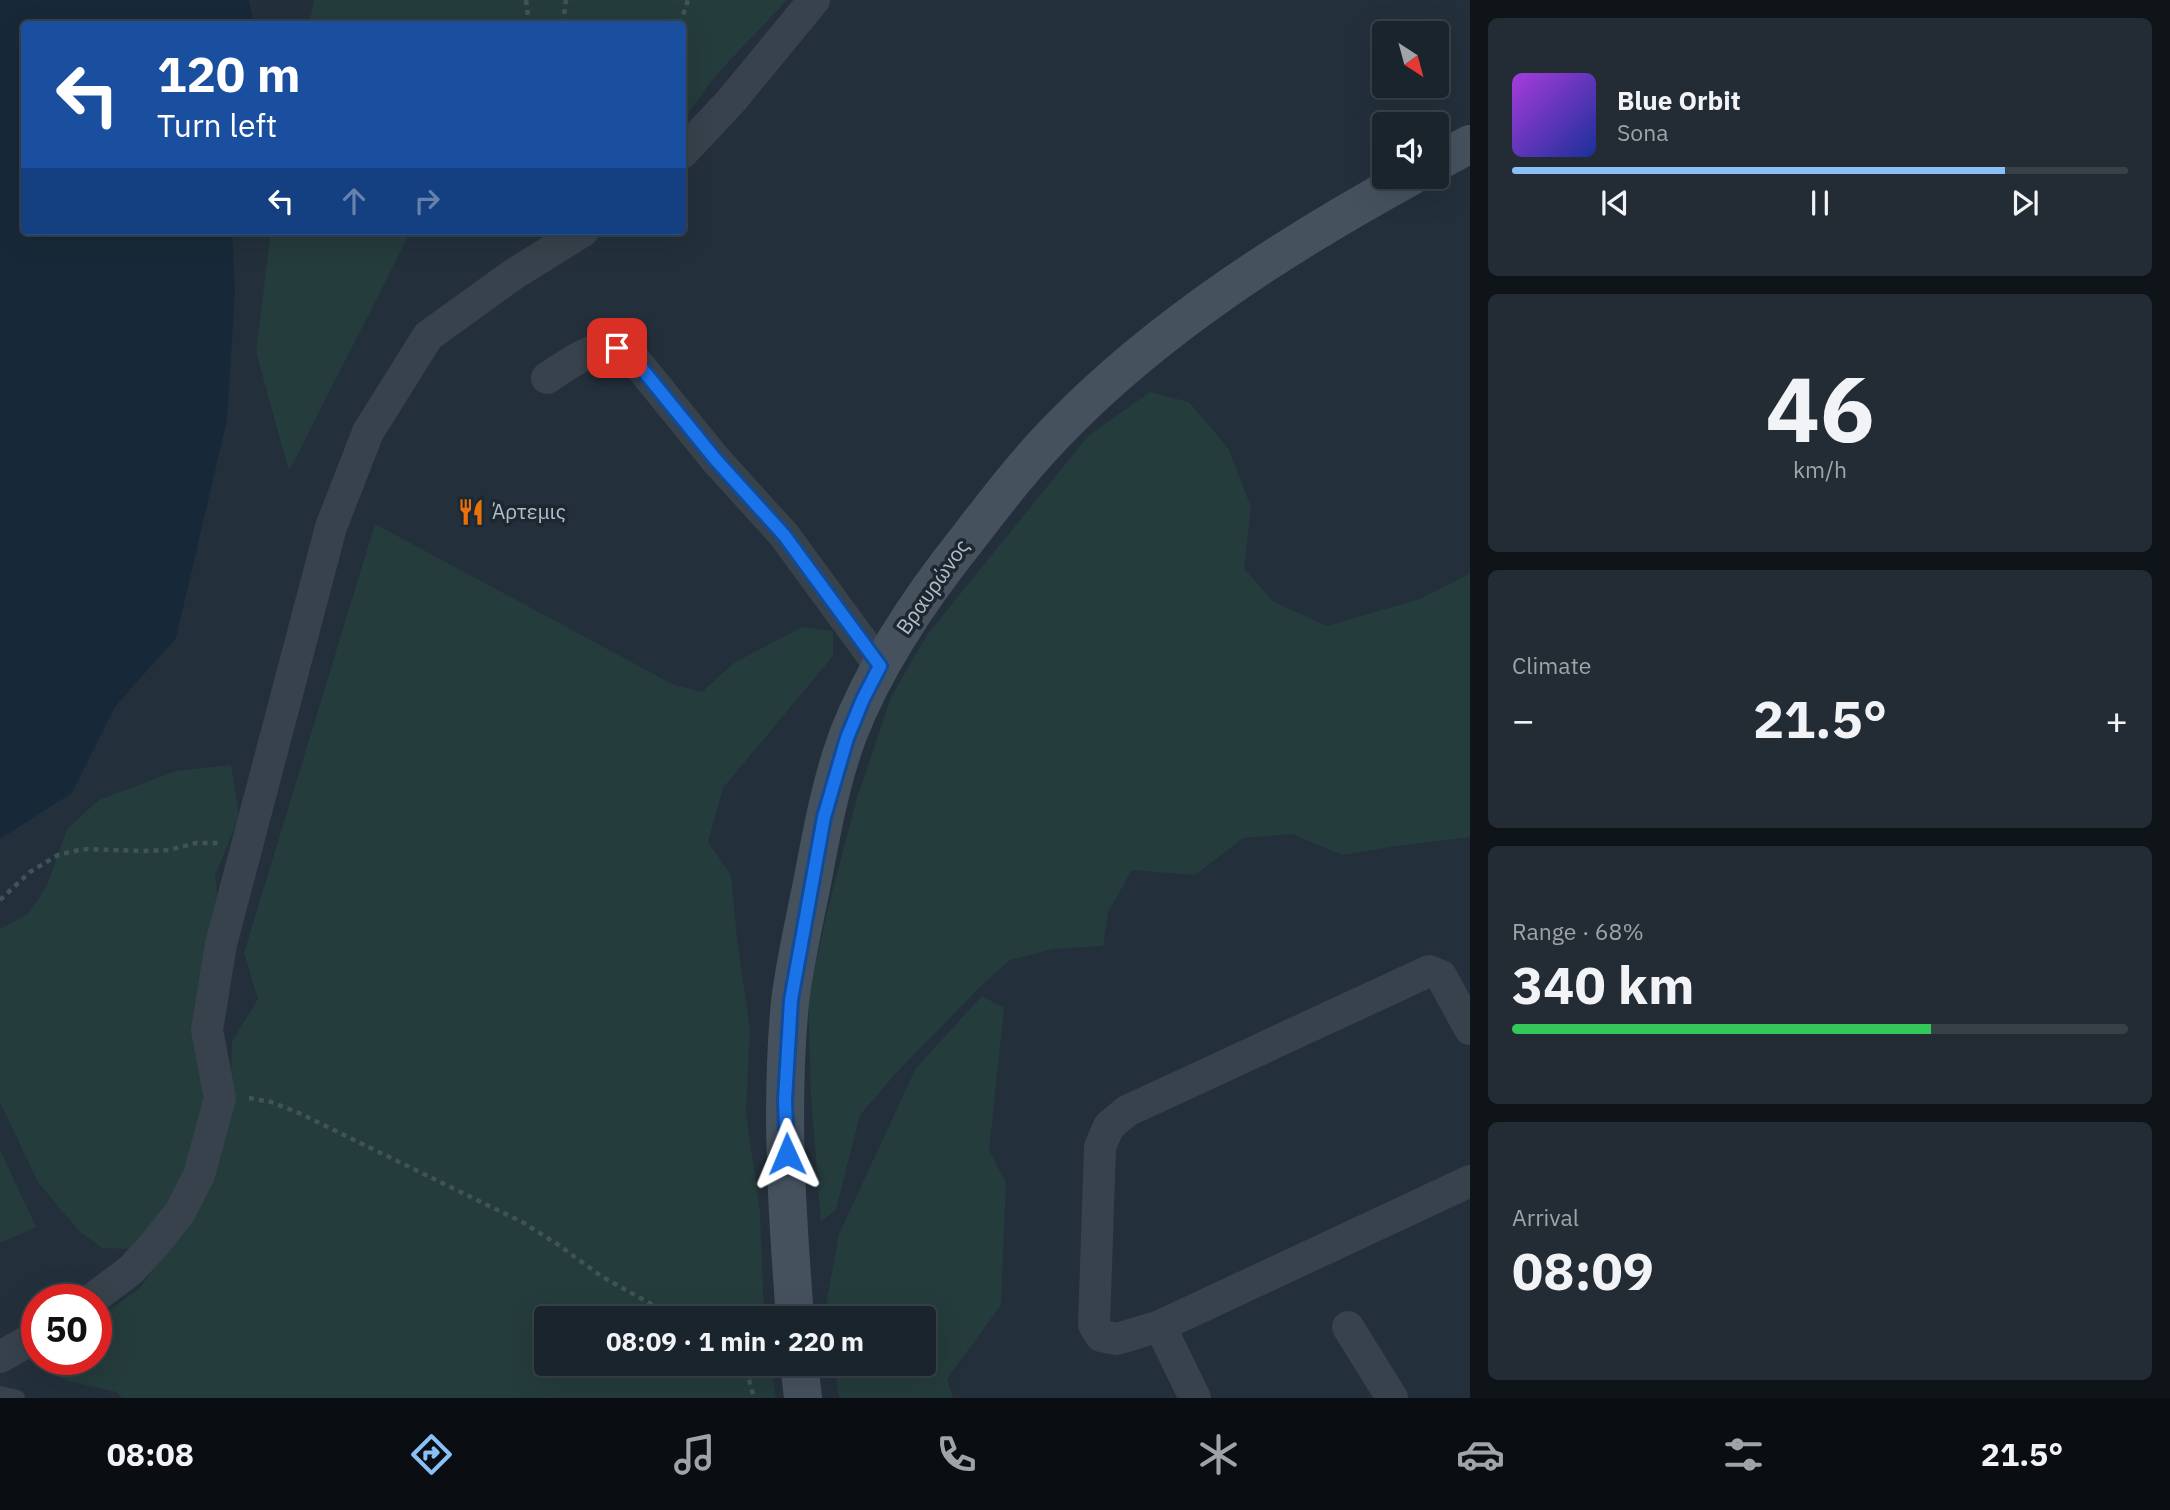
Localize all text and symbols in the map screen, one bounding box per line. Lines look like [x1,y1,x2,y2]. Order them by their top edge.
north arrow [1372,21,1449,98]
map controls [1372,21,1449,189]
text: 120 m [157,42,301,105]
icon: left [42,49,133,140]
text: Blue Orbit [1617,83,1741,117]
text: Turn left [157,104,277,146]
button: sound [1372,112,1449,189]
text: Sona [1617,117,1669,147]
icon: left [262,182,300,220]
icon: ahead [335,182,373,220]
icon: right [408,182,446,220]
icon: previous [1596,184,1634,222]
icon: pause [1801,184,1839,222]
icon: next [2006,184,2044,222]
pin [587,318,647,378]
icon: arrive [598,329,636,367]
text: 46 [1765,349,1875,467]
text: km/h [1793,454,1847,484]
restaurant icon: Άρτεμις [456,497,486,527]
place label: Άρτεμις [492,497,566,525]
street label: Βραυρώνος [889,533,975,640]
text: Climate [1512,650,1591,680]
text: 21.5° [1753,685,1887,752]
text: − [1512,695,1535,744]
text: + [2105,695,2128,744]
text: Range · 68% [1512,916,1644,946]
text: 340 km [1512,951,1694,1018]
position arrow [750,1117,824,1191]
text: Arrival [1512,1202,1579,1232]
text: 08:09 [1512,1237,1654,1304]
speed limit sign: 50 [21,1284,112,1375]
text: 08:09 · 1 min · 220 m [606,1324,864,1358]
icon: directions [407,1430,456,1479]
icon: music [670,1430,719,1479]
icon: phone [932,1430,981,1479]
icon: climate [1194,1430,1243,1479]
icon: car [1456,1430,1505,1479]
icon: filters [1719,1430,1768,1479]
text: 08:08 [107,1433,194,1475]
text: 21.5° [1981,1433,2063,1475]

